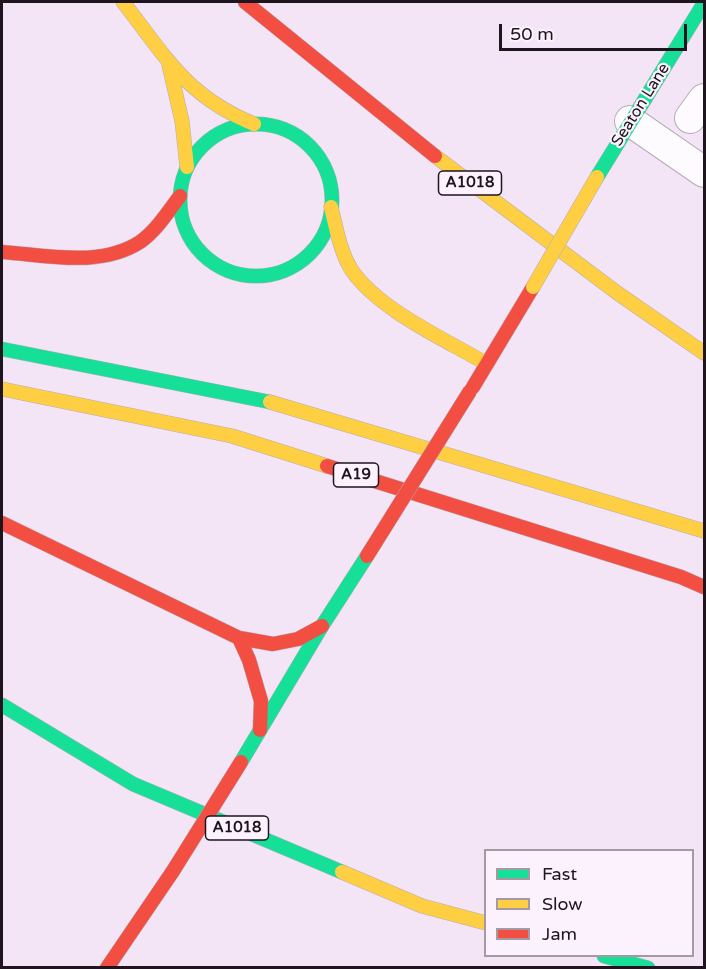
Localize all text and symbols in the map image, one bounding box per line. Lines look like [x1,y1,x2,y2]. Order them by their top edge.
scale bar [502,12,690,50]
text: 50 m [510,23,554,45]
street label: Seaton Lane [608,60,674,150]
road number: A1018 [438,171,502,195]
road number: A19 [334,463,378,487]
road number: A1018 [206,816,268,840]
legend [484,849,694,957]
text: Fast [542,863,577,885]
text: Slow [542,893,583,915]
text: Jam [542,923,577,945]

